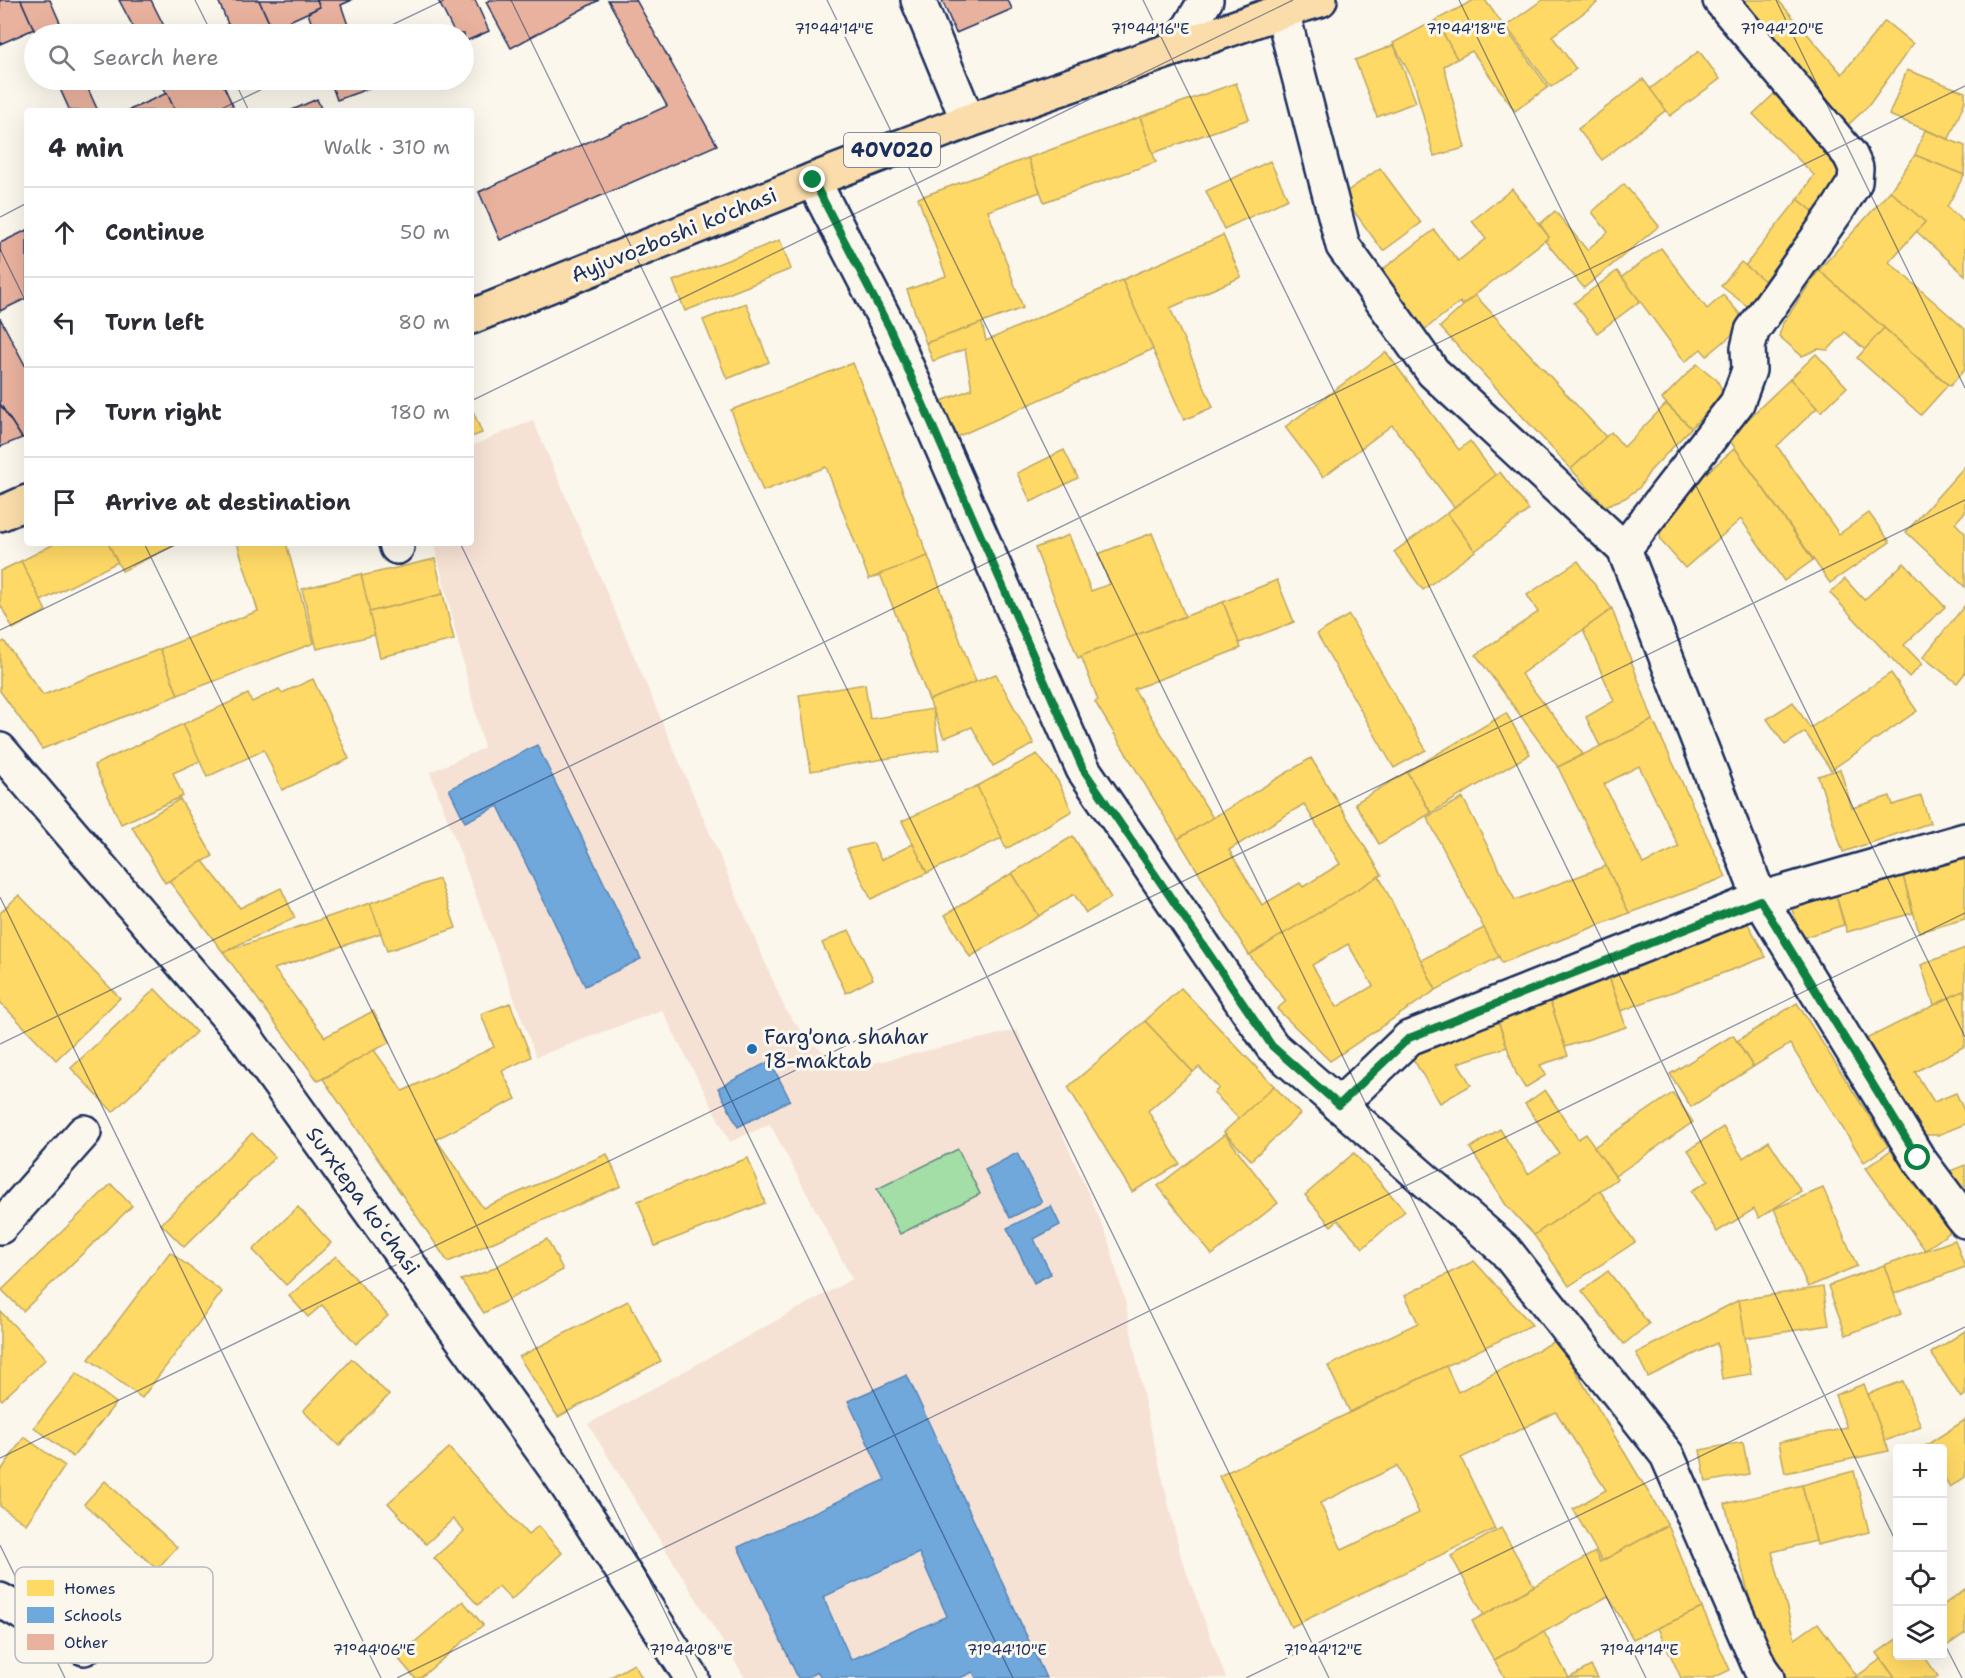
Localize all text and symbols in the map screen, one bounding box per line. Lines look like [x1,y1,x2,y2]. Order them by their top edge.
text: 71°44'14"E [794,19,874,39]
text: 71°44'16"E [1111,19,1189,39]
text: 71°44'18"E [1426,19,1506,39]
text: 71°44'20"E [1740,19,1824,39]
search box [24,24,474,90]
icon: search [45,41,78,74]
text: Search here [93,43,219,72]
text: 4 min [48,130,124,165]
road number: 40V020 [844,133,940,167]
text: Walk · 310 m [324,134,450,160]
route end [799,166,825,192]
street label: Ayjuvozboshi ko'chasi [567,181,781,289]
icon: ahead [48,216,81,249]
text: Continue [105,218,205,247]
text: 50 m [400,219,450,245]
icon: left [48,306,81,339]
text: Turn left [105,308,204,337]
text: 80 m [398,309,450,335]
icon: right [48,396,81,429]
text: Turn right [105,398,222,427]
text: 180 m [390,399,450,425]
icon: arrive [48,486,81,519]
text: Arrive at destination [105,488,351,517]
place label: Farg'ona shahar 18-maktab [764,1023,929,1075]
marker: Farg'ona shahar 18-maktab [745,1042,759,1056]
street label: Surxtepa koʻchasi [300,1121,426,1281]
route start [1904,1144,1930,1170]
map controls [1893,1444,1947,1660]
button: + [1893,1444,1947,1498]
button: − [1893,1498,1947,1552]
button: locate [1893,1552,1947,1606]
legend [15,1567,213,1663]
text: Homes [64,1578,116,1599]
text: Schools [64,1605,122,1626]
button: layers [1893,1606,1947,1660]
text: Other [64,1632,108,1653]
text: 71°44'06"E [333,1640,415,1660]
text: 71°44'08"E [649,1640,733,1660]
text: 71°44'10"E [967,1640,1047,1660]
text: 71°44'12"E [1283,1640,1363,1660]
text: 71°44'14"E [1599,1640,1679,1660]

